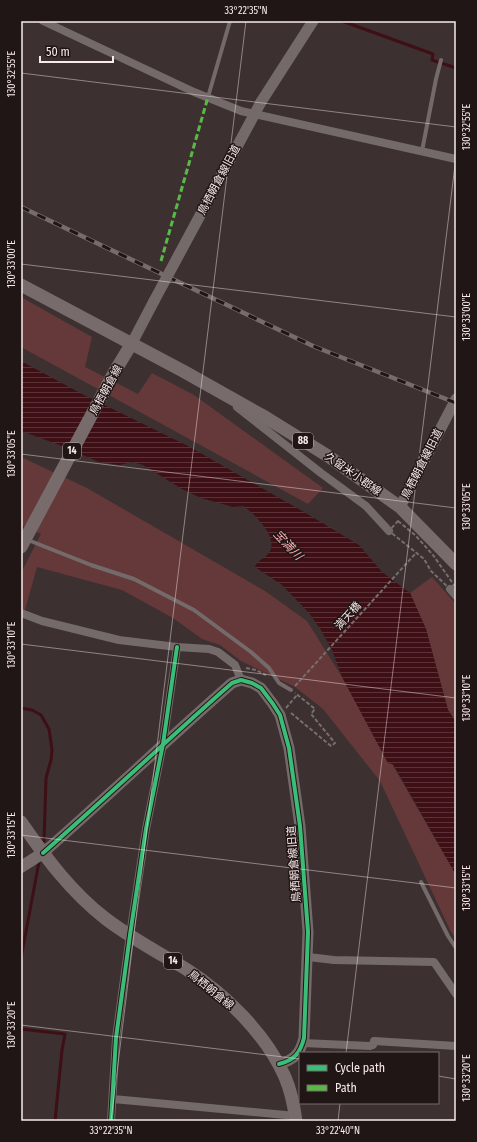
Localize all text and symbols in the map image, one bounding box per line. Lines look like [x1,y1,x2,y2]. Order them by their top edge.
text: 33°22'35"N [224,5,268,17]
scale bar [40,38,113,64]
text: 50 m [46,45,70,59]
text: 130°32'55"E [6,50,18,97]
text: 130°32'55"E [461,103,473,150]
street label: 鳥栖朝倉線旧道 [195,143,243,217]
text: 130°33'00"E [6,240,18,288]
text: 130°33'00"E [461,293,473,341]
street label: 鳥栖朝倉線 [87,363,125,417]
street label: 鳥栖朝倉線旧道 [399,427,445,501]
text: 130°33'05"E [6,430,18,478]
road number: 88 [293,433,313,449]
road number: 14 [63,443,81,459]
street label: 久留米小郡線 [322,450,384,498]
text: 130°33'05"E [461,483,473,531]
water label: 宝満川 [271,527,307,564]
street label: 満天橋 [332,599,364,633]
text: 130°33'10"E [6,621,18,668]
text: 130°33'10"E [461,674,473,721]
text: 130°33'15"E [6,812,18,858]
street label: 鳥栖朝倉線旧道 [285,825,303,903]
text: 130°33'15"E [461,865,473,911]
road number: 14 [164,953,182,969]
street label: 鳥栖朝倉線 [186,968,236,1012]
text: 130°33'20"E [6,1001,18,1049]
legend [299,1052,439,1104]
text: 130°33'20"E [461,1054,473,1102]
text: Cycle path [335,1061,385,1075]
text: Path [335,1081,357,1095]
text: 33°22'35"N [89,1125,133,1137]
text: 33°22'40"N [316,1125,360,1137]

